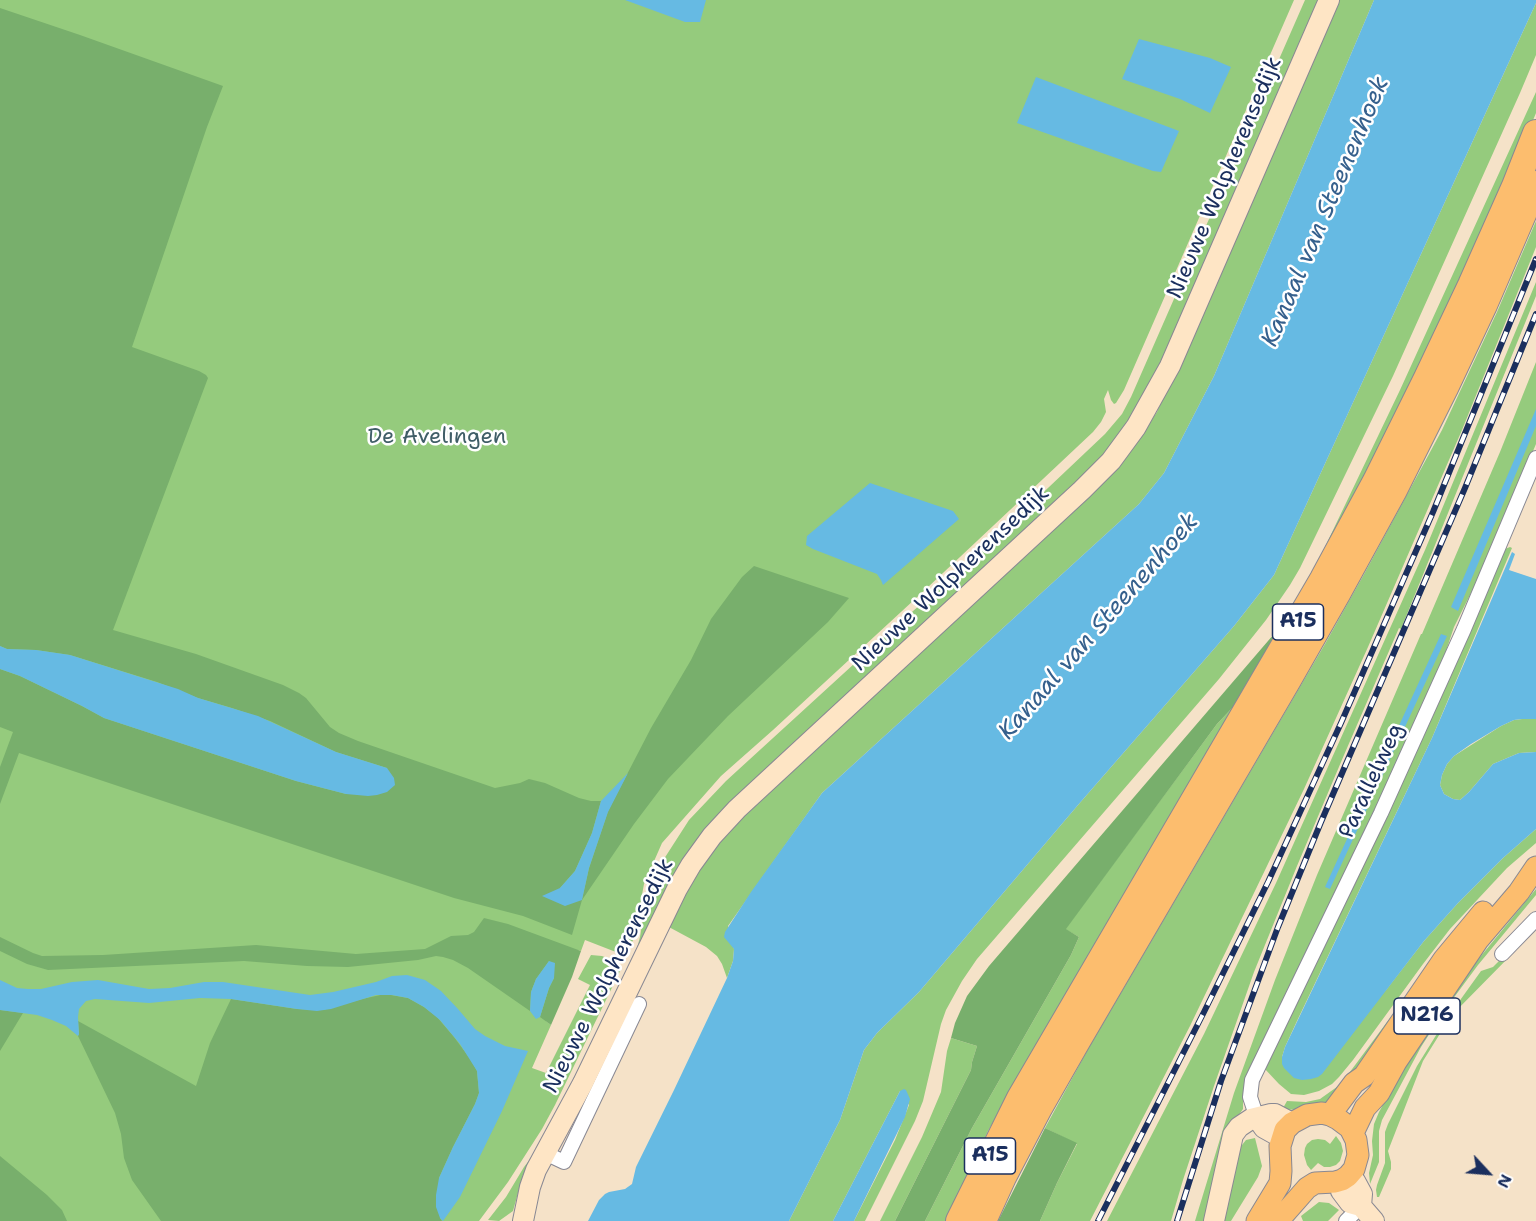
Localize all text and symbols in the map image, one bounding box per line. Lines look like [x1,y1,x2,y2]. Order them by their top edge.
street label: Nieuwe Wolpherensedijk [1162,53,1288,303]
water label: Kanaal van Steenenhoek [1256,73,1396,351]
park label: De Avelingen [368,424,506,450]
street label: Nieuwe Wolpherensedijk [847,481,1055,677]
water label: Kanaal van Steenenhoek [993,508,1205,746]
road number: A15 [1272,604,1324,640]
street label: Parallelweg [1334,719,1410,843]
street label: Nieuwe Wolpherensedijk [538,854,680,1098]
road number: N216 [1394,998,1460,1034]
road number: A15 [964,1138,1016,1174]
north arrow [1458,1143,1518,1203]
text: N [1492,1171,1517,1191]

